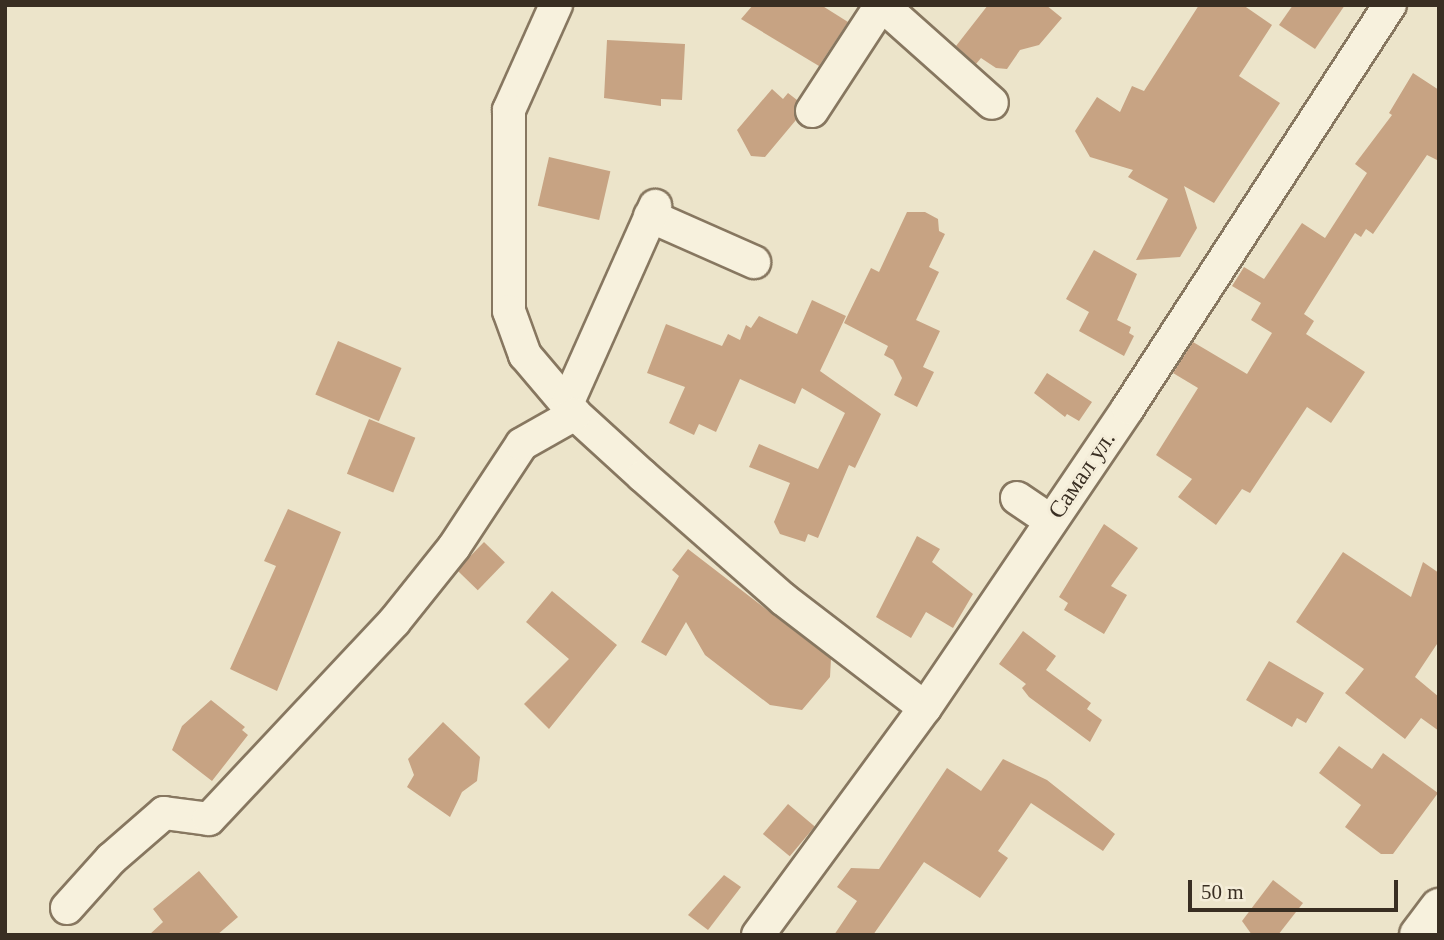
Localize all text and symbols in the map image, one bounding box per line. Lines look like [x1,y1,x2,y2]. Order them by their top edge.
street label: Самал ул. [1042,426,1122,524]
scale bar [1192,866,1402,910]
text: 50 m [1201,880,1244,904]

